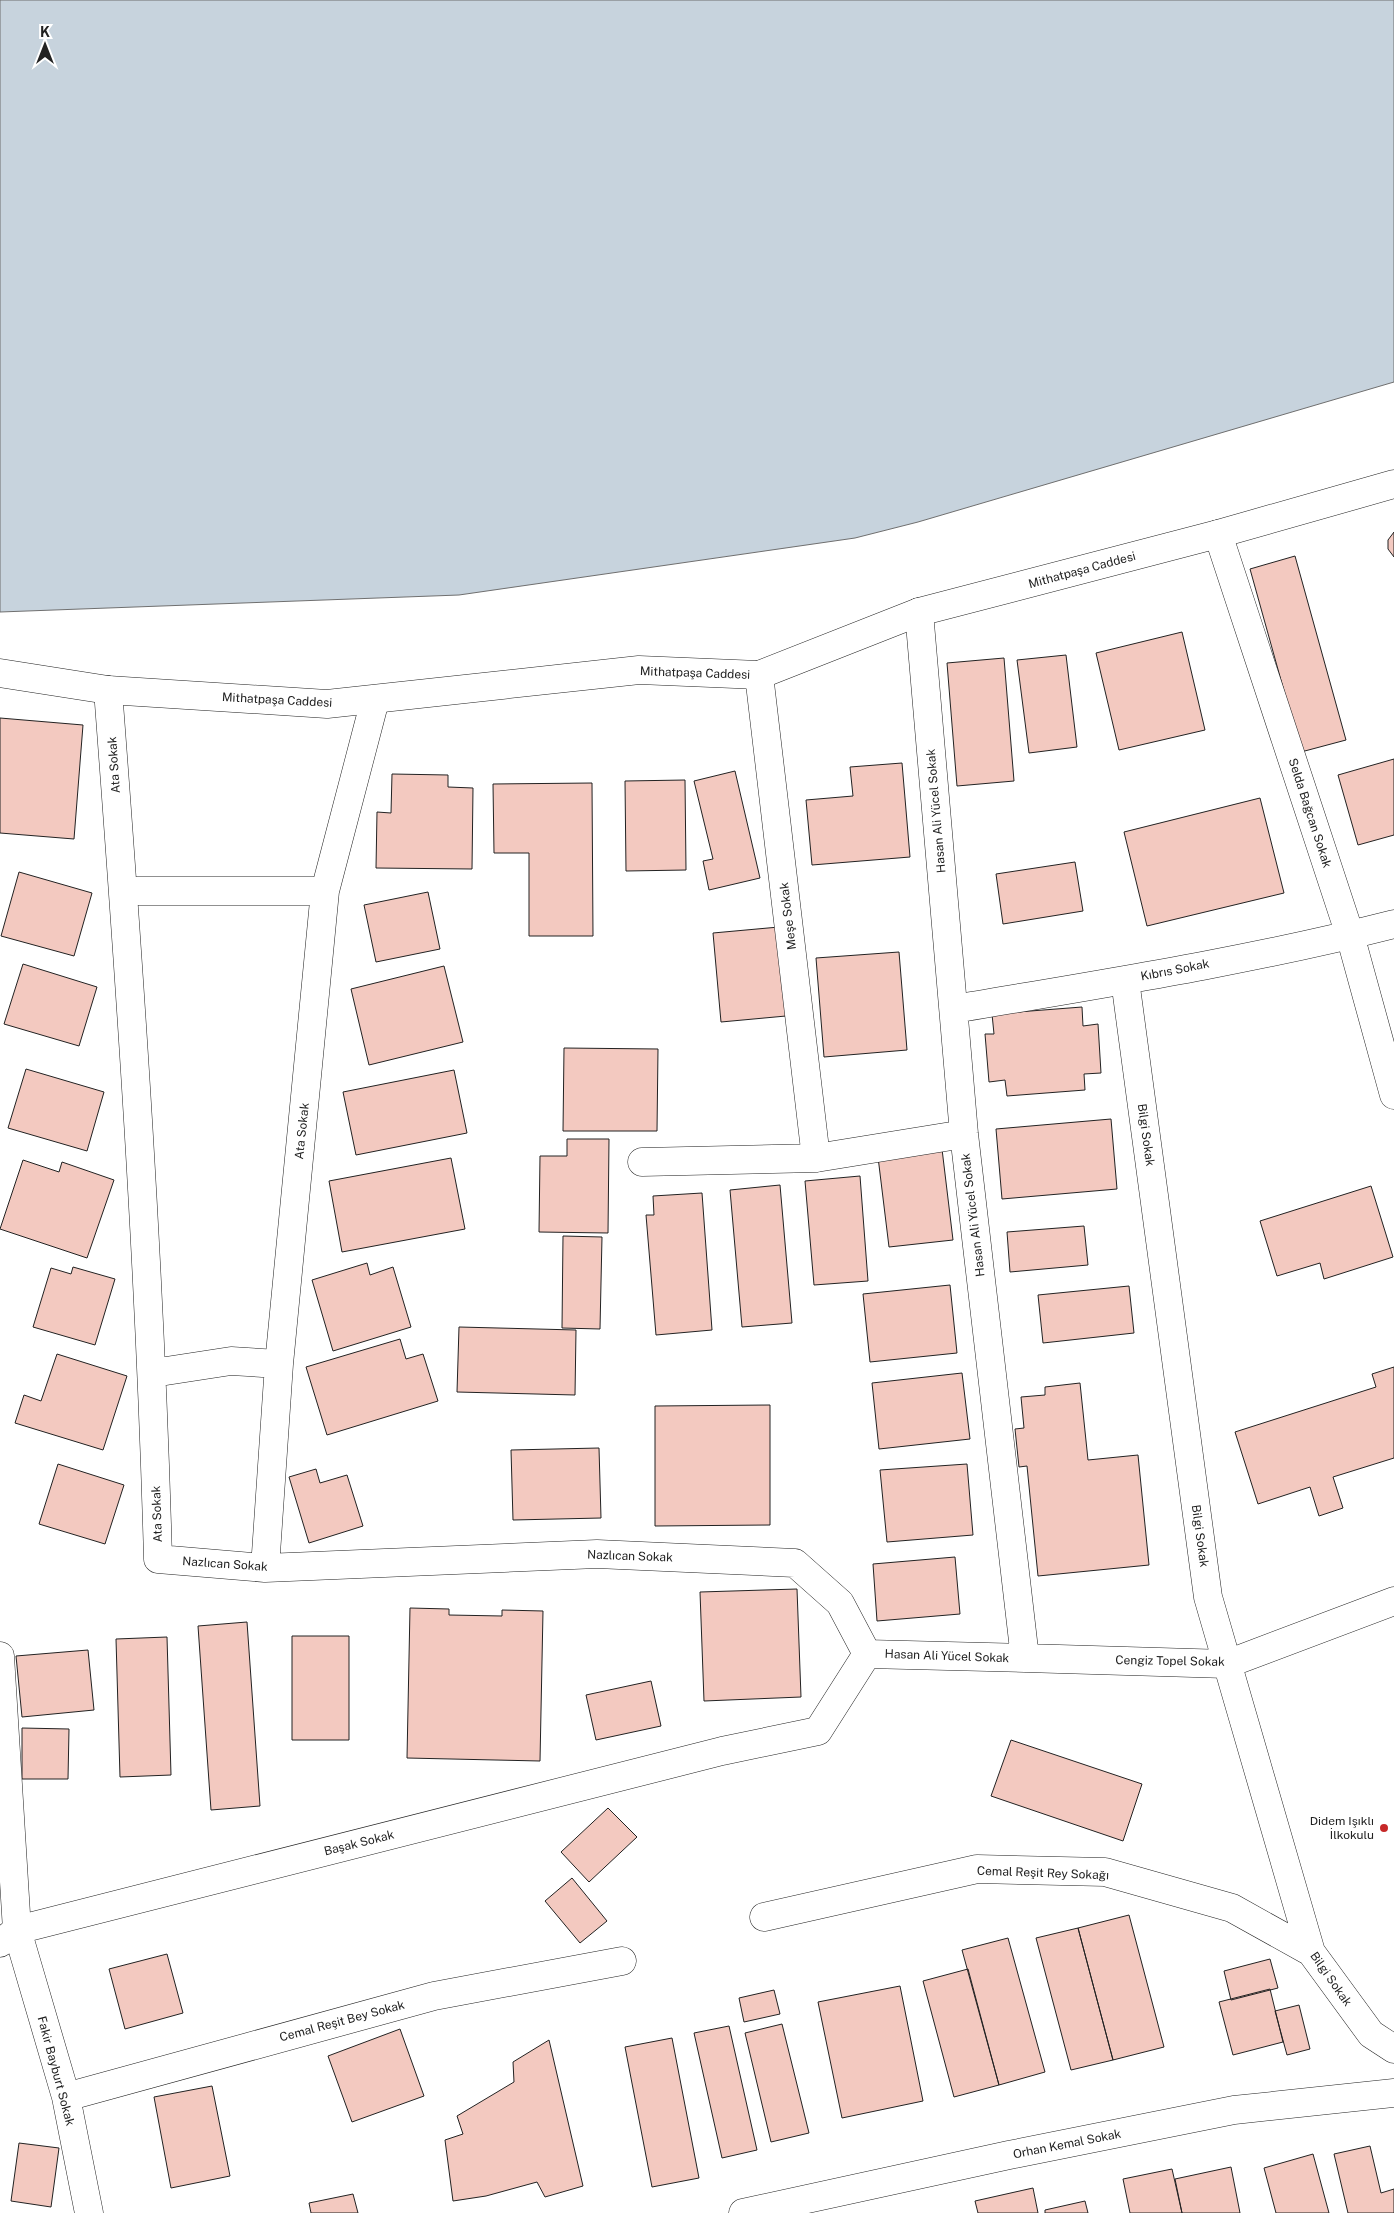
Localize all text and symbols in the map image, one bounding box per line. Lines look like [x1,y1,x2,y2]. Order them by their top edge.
north arrow [20,20,70,70]
text: K [40,24,50,40]
street label: Mithatpaşa Caddesi [1027,549,1137,591]
street label: Mithatpaşa Caddesi [640,664,750,682]
street label: Mithatpaşa Caddesi [221,690,333,710]
street label: Ata Sokak [105,736,123,794]
street label: Hasan Ali Yücel Sokak [924,748,948,874]
street label: Selda Bağcan Sokak [1286,756,1334,870]
street label: Meşe Sokak [777,881,799,950]
street label: Kıbrıs Sokak [1139,956,1211,984]
street label: Ata Sokak [292,1102,312,1160]
street label: Bilgi Sokak [1135,1103,1157,1167]
street label: Hasan Ali Yücel Sokak [958,1152,988,1278]
street label: Ata Sokak [149,1485,165,1543]
street label: Bilgi Sokak [1189,1504,1211,1568]
street label: Nazlıcan Sokak [587,1548,673,1564]
street label: Nazlıcan Sokak [182,1554,268,1574]
street label: Hasan Ali Yücel Sokak [884,1647,1010,1665]
street label: Cengiz Topel Sokak [1115,1653,1225,1669]
place label: Didem Işıklı İlkokulu [1310,1814,1374,1842]
marker: Didem Işıklı İlkokulu [1378,1822,1390,1834]
street label: Başak Sokak [322,1827,396,1858]
street label: Cemal Reşit Rey Sokağı [977,1864,1109,1882]
street label: Bilgi Sokak [1307,1949,1355,2009]
street label: Cemal Reşit Bey Sokak [278,1998,406,2044]
street label: Fakir Bayburt Sokak [35,2015,77,2128]
street label: Orhan Kemal Sokak [1012,2127,1122,2161]

